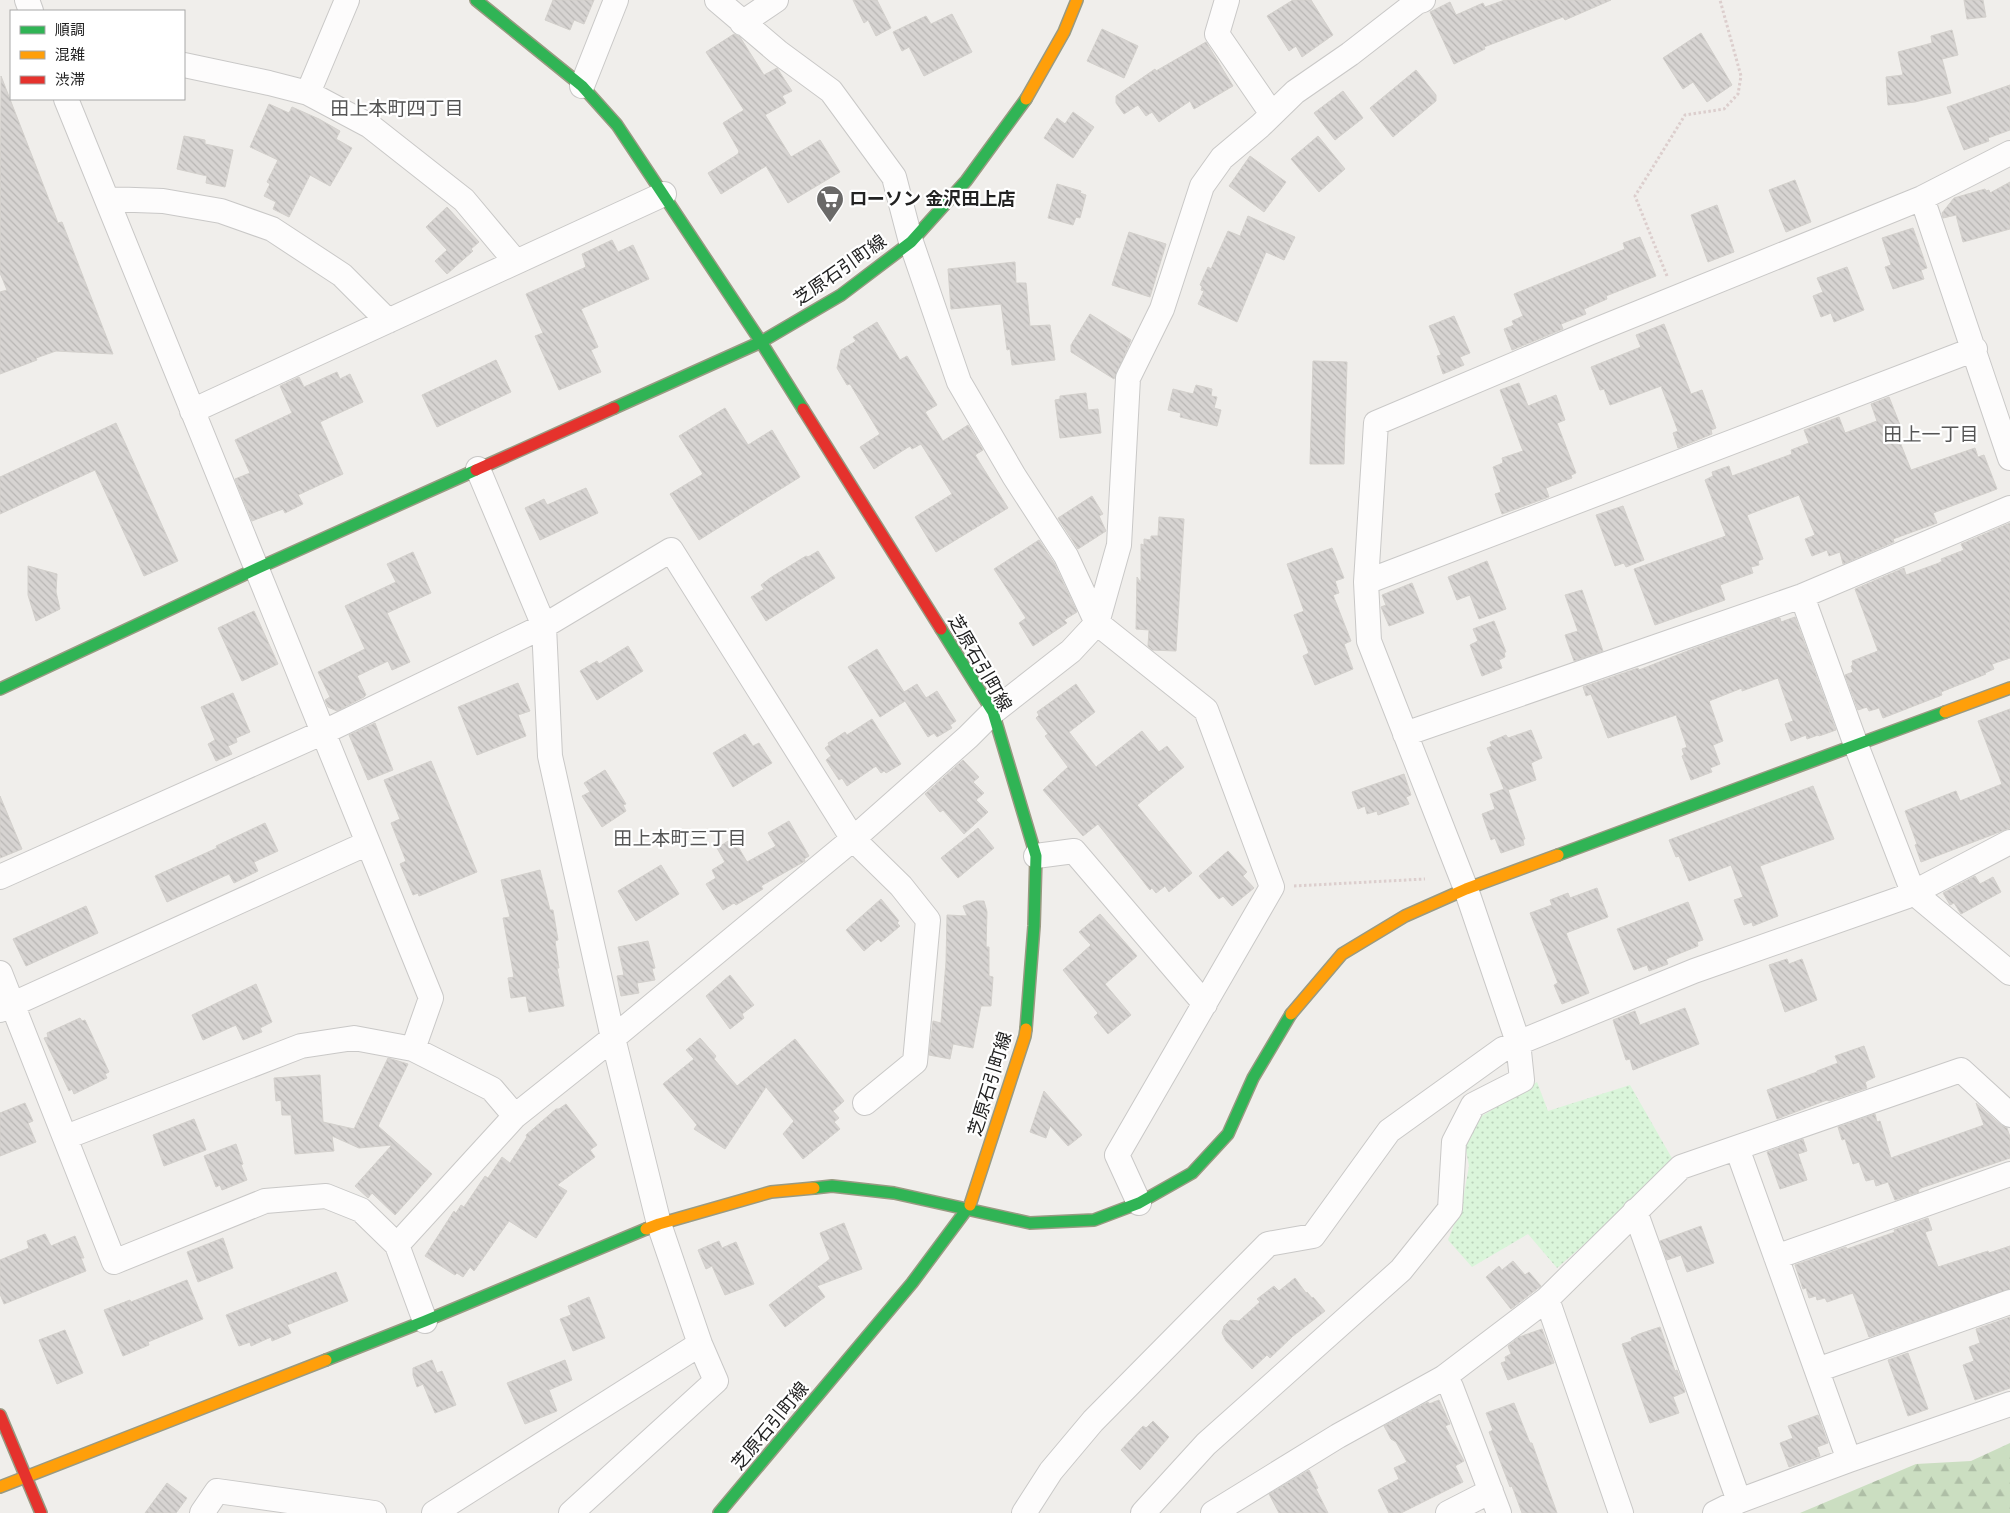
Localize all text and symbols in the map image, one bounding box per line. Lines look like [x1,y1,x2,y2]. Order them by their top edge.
legend [10,10,185,100]
text: 順調 [55,21,85,38]
text: 混雑 [55,46,85,63]
text: 渋滞 [55,71,85,88]
district label: 田上本町四丁目 [330,97,464,119]
supermarket icon: ローソン 金沢田上店 [815,184,845,223]
place label: ローソン 金沢田上店 [849,188,1015,208]
street label: 芝原石引町線 [789,230,889,308]
district label: 田上一丁目 [1883,423,1979,445]
street label: 芝原石引町線 [945,611,1017,714]
district label: 田上本町三丁目 [613,827,747,849]
street label: 芝原石引町線 [964,1029,1014,1138]
street label: 芝原石引町線 [727,1378,812,1473]

